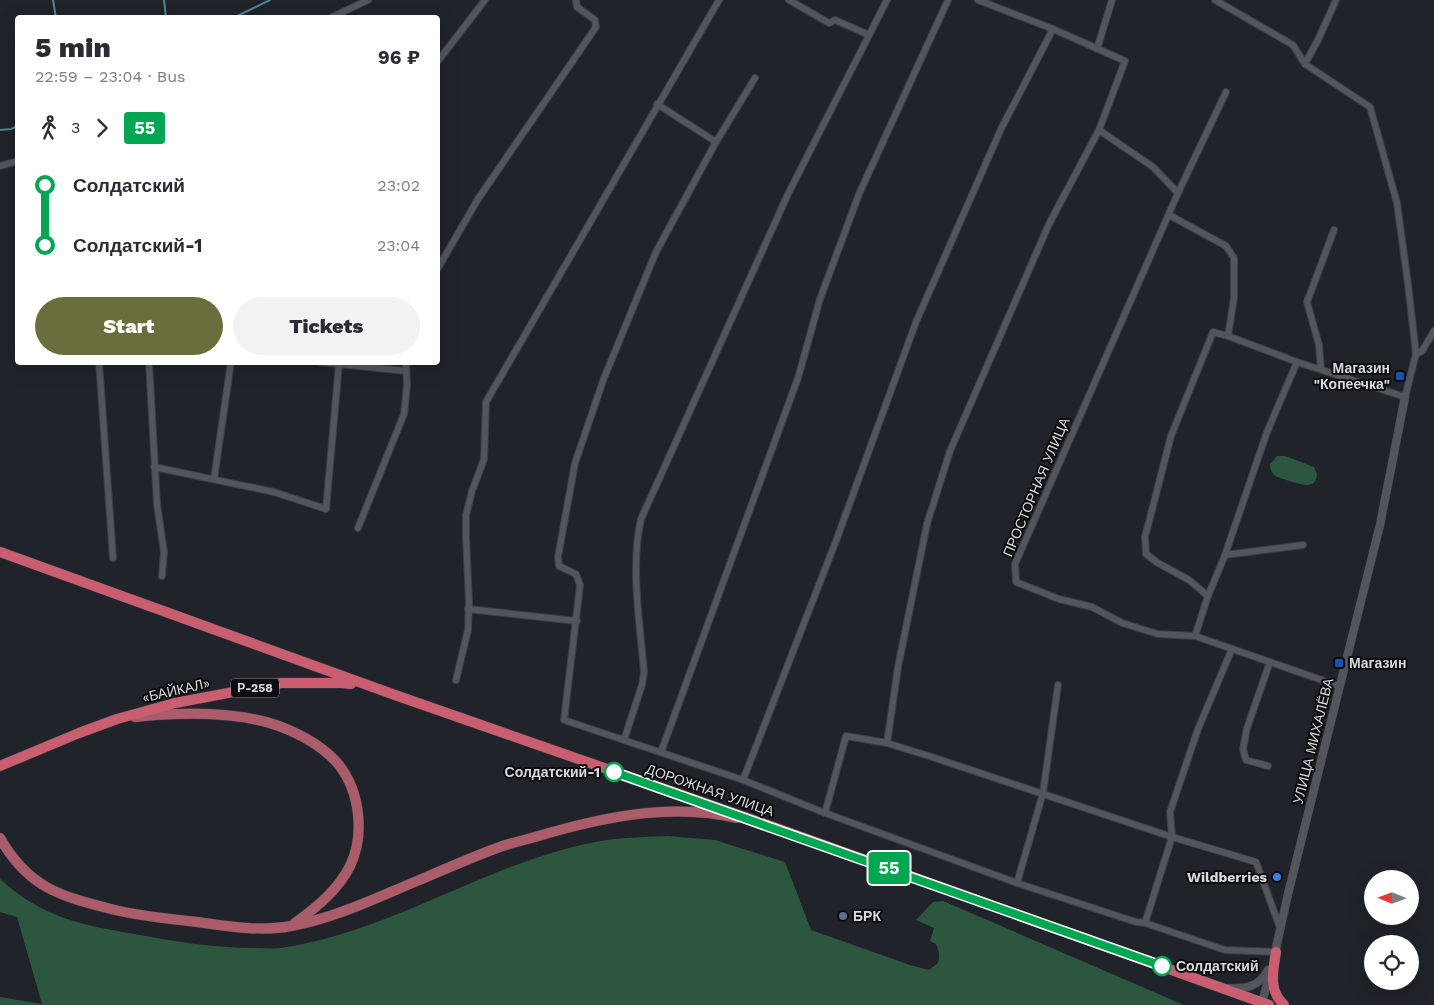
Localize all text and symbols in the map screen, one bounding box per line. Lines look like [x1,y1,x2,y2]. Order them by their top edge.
text: 5 min [35,31,111,64]
text: 96 ₽ [378,46,420,69]
text: 22:59 – 23:04 · Bus [35,67,186,86]
icon: walk [35,114,63,142]
icon: forward [88,114,116,142]
text: 55 [134,117,155,138]
text: 3 [71,118,80,137]
text: Солдатский [73,174,185,197]
text: 23:02 [377,176,420,195]
text: Солдатский-1 [73,234,203,257]
text: 23:04 [377,236,420,255]
button: Start [35,297,223,355]
button: Tickets [233,297,420,355]
place label: Магазин "Копеечка" [1314,360,1390,392]
marker: Магазин "Копеечка" [1394,370,1406,382]
street label: ПРОСТОРНАЯ УЛИЦА [999,414,1073,559]
place label: Магазин [1349,655,1406,671]
marker: Магазин [1333,657,1345,669]
street label: «БАЙКАЛ» [140,673,212,706]
street label: УЛИЦА МИХАЛЁВА [1290,676,1337,806]
road number: Р-258 [231,678,279,698]
street label: ДОРОЖНАЯ УЛИЦА [644,761,777,820]
marker: Солдатский-1 [604,762,624,782]
place label: Солдатский-1 [505,764,600,780]
line badge: 55 [866,852,912,884]
text: 55 [879,857,900,878]
place label: Wildberries [1187,869,1268,885]
north arrow [1364,870,1419,925]
map controls [1364,870,1419,990]
marker: Wildberries [1271,871,1283,883]
place label: БРК [853,908,881,924]
marker: БРК [837,910,849,922]
button: locate [1364,935,1419,990]
marker: Солдатский [1152,956,1172,976]
place label: Солдатский [1176,958,1259,974]

